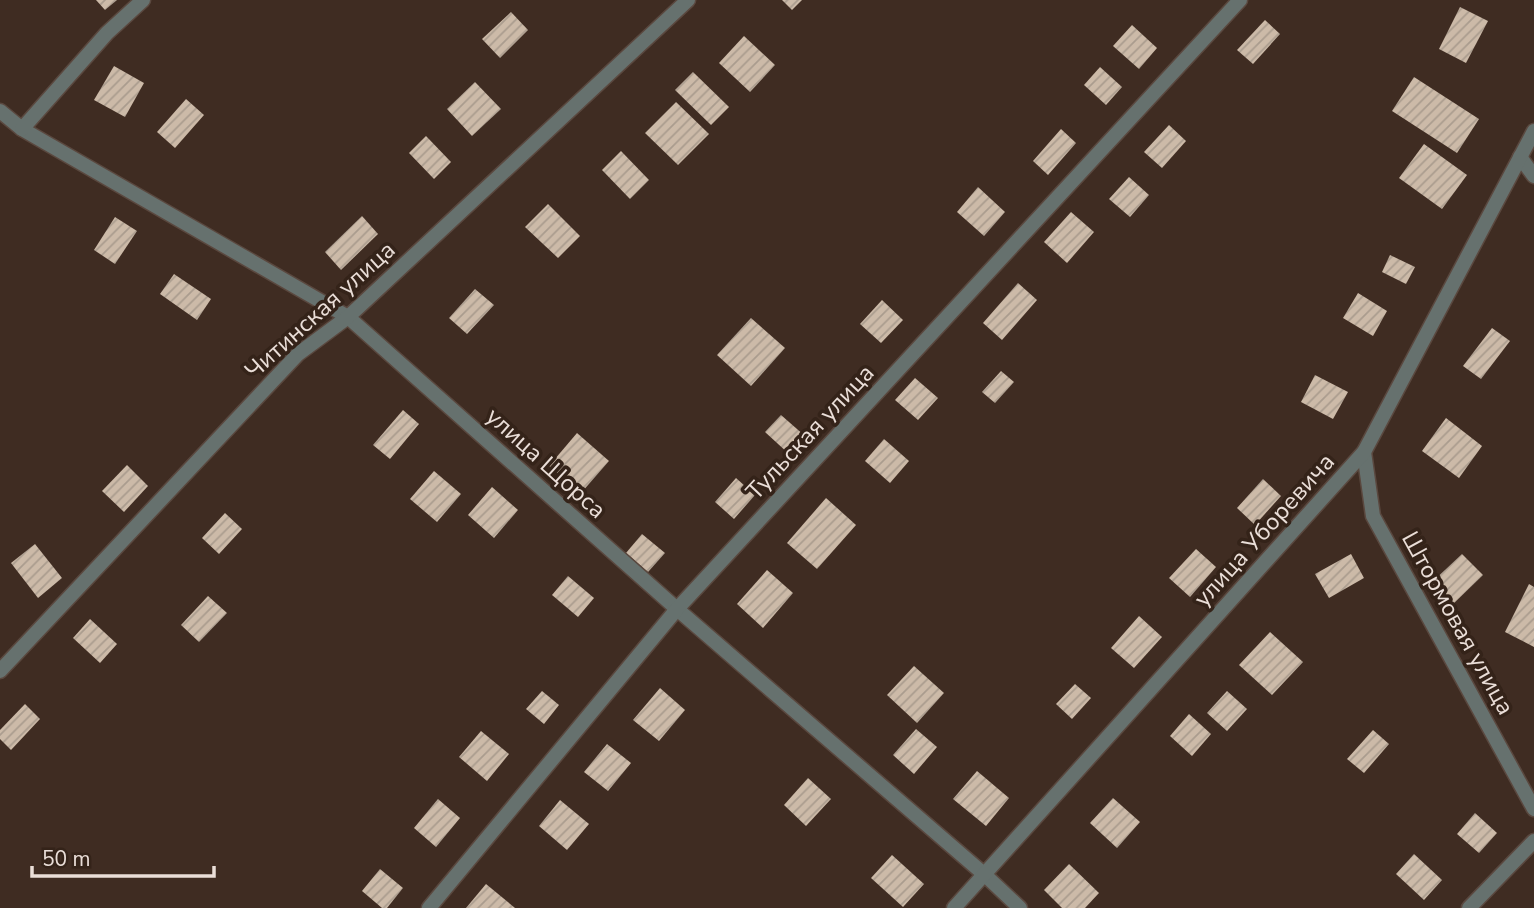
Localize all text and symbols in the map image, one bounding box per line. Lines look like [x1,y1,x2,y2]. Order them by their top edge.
street label: Читинская улица [238,234,402,386]
street label: Тульская улица [739,357,881,507]
street label: улица Щорса [479,400,613,526]
street label: улица Уборевича [1186,446,1342,614]
street label: Штормовая улица [1394,525,1522,721]
scale bar [32,834,214,878]
text: 50 m [42,845,91,873]

